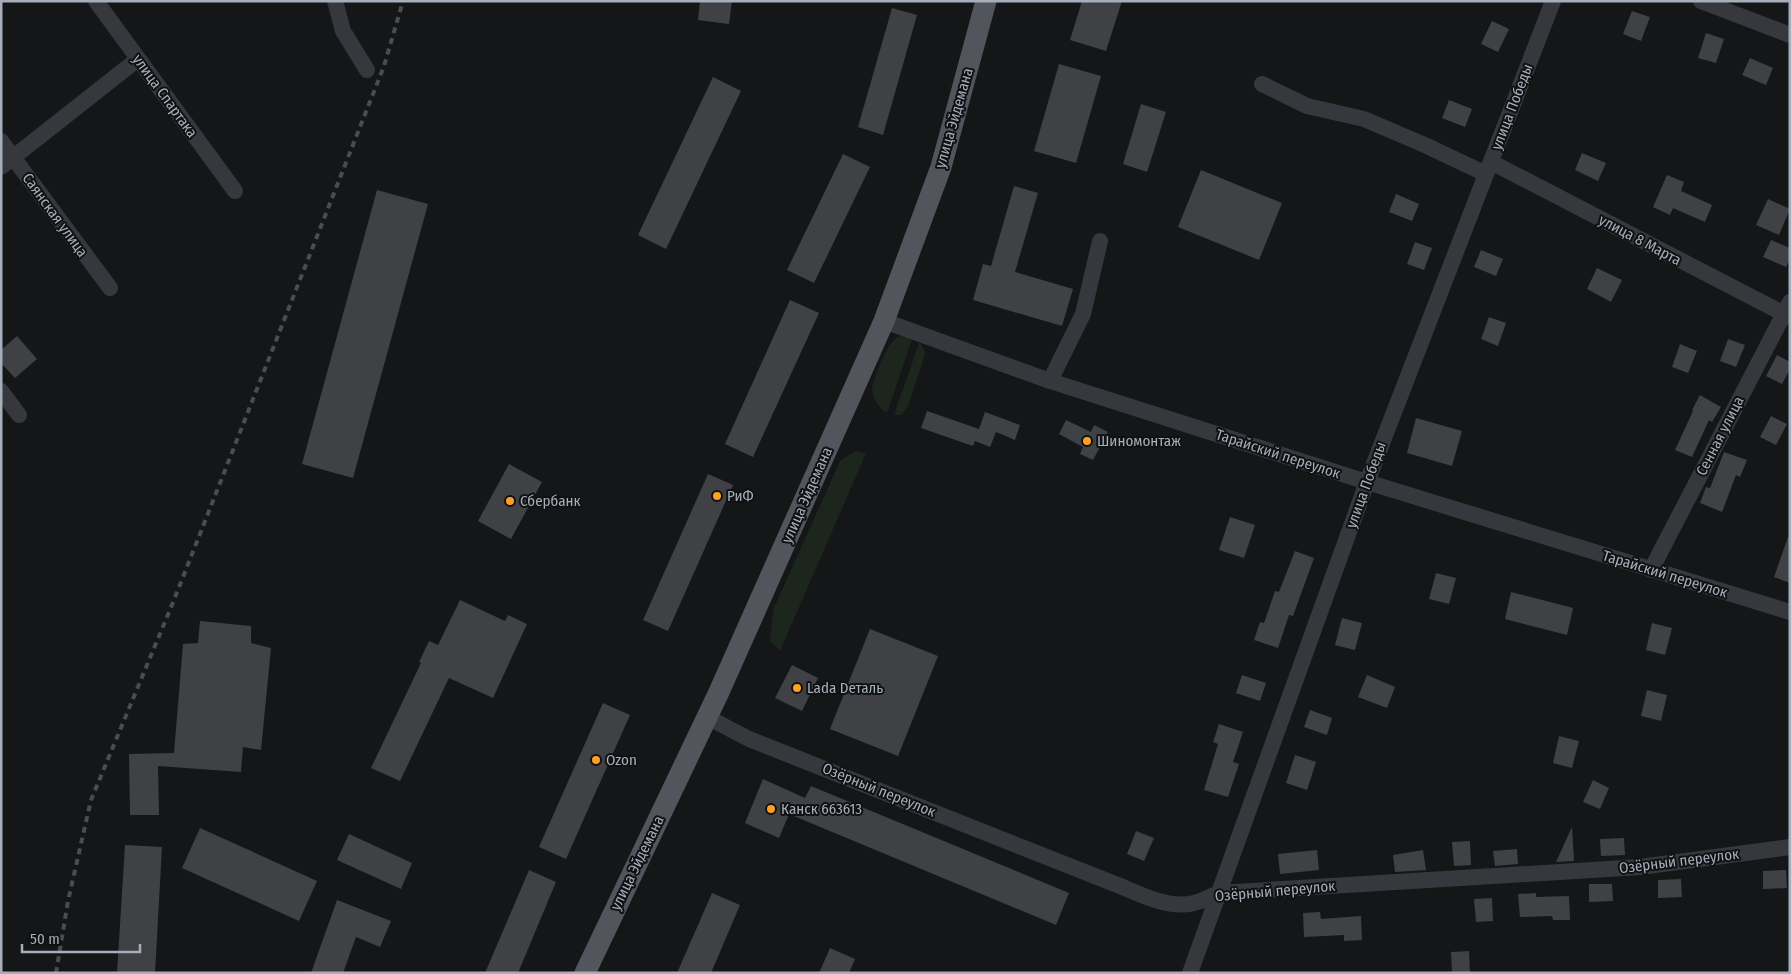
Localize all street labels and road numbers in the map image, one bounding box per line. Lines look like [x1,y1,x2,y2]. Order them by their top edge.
street label: улица Спартака [129,51,201,141]
street label: улица Победы [1487,61,1537,153]
street label: улица Эйдемана [931,66,977,170]
street label: Саянская улица [19,170,91,260]
street label: улица 8 Марта [1596,211,1684,269]
street label: Сенная улица [1692,393,1748,479]
street label: Тарайский переулок [1214,425,1342,483]
street label: улица Победы [1342,439,1390,531]
street label: улица Эйдемана [778,444,836,546]
street label: Тарайский переулок [1600,546,1730,602]
street label: Озёрный переулок [820,759,938,821]
street label: улица Эйдемана [606,813,668,913]
street label: Озёрный переулок [1618,845,1740,877]
street label: Озёрный переулок [1214,877,1336,905]

